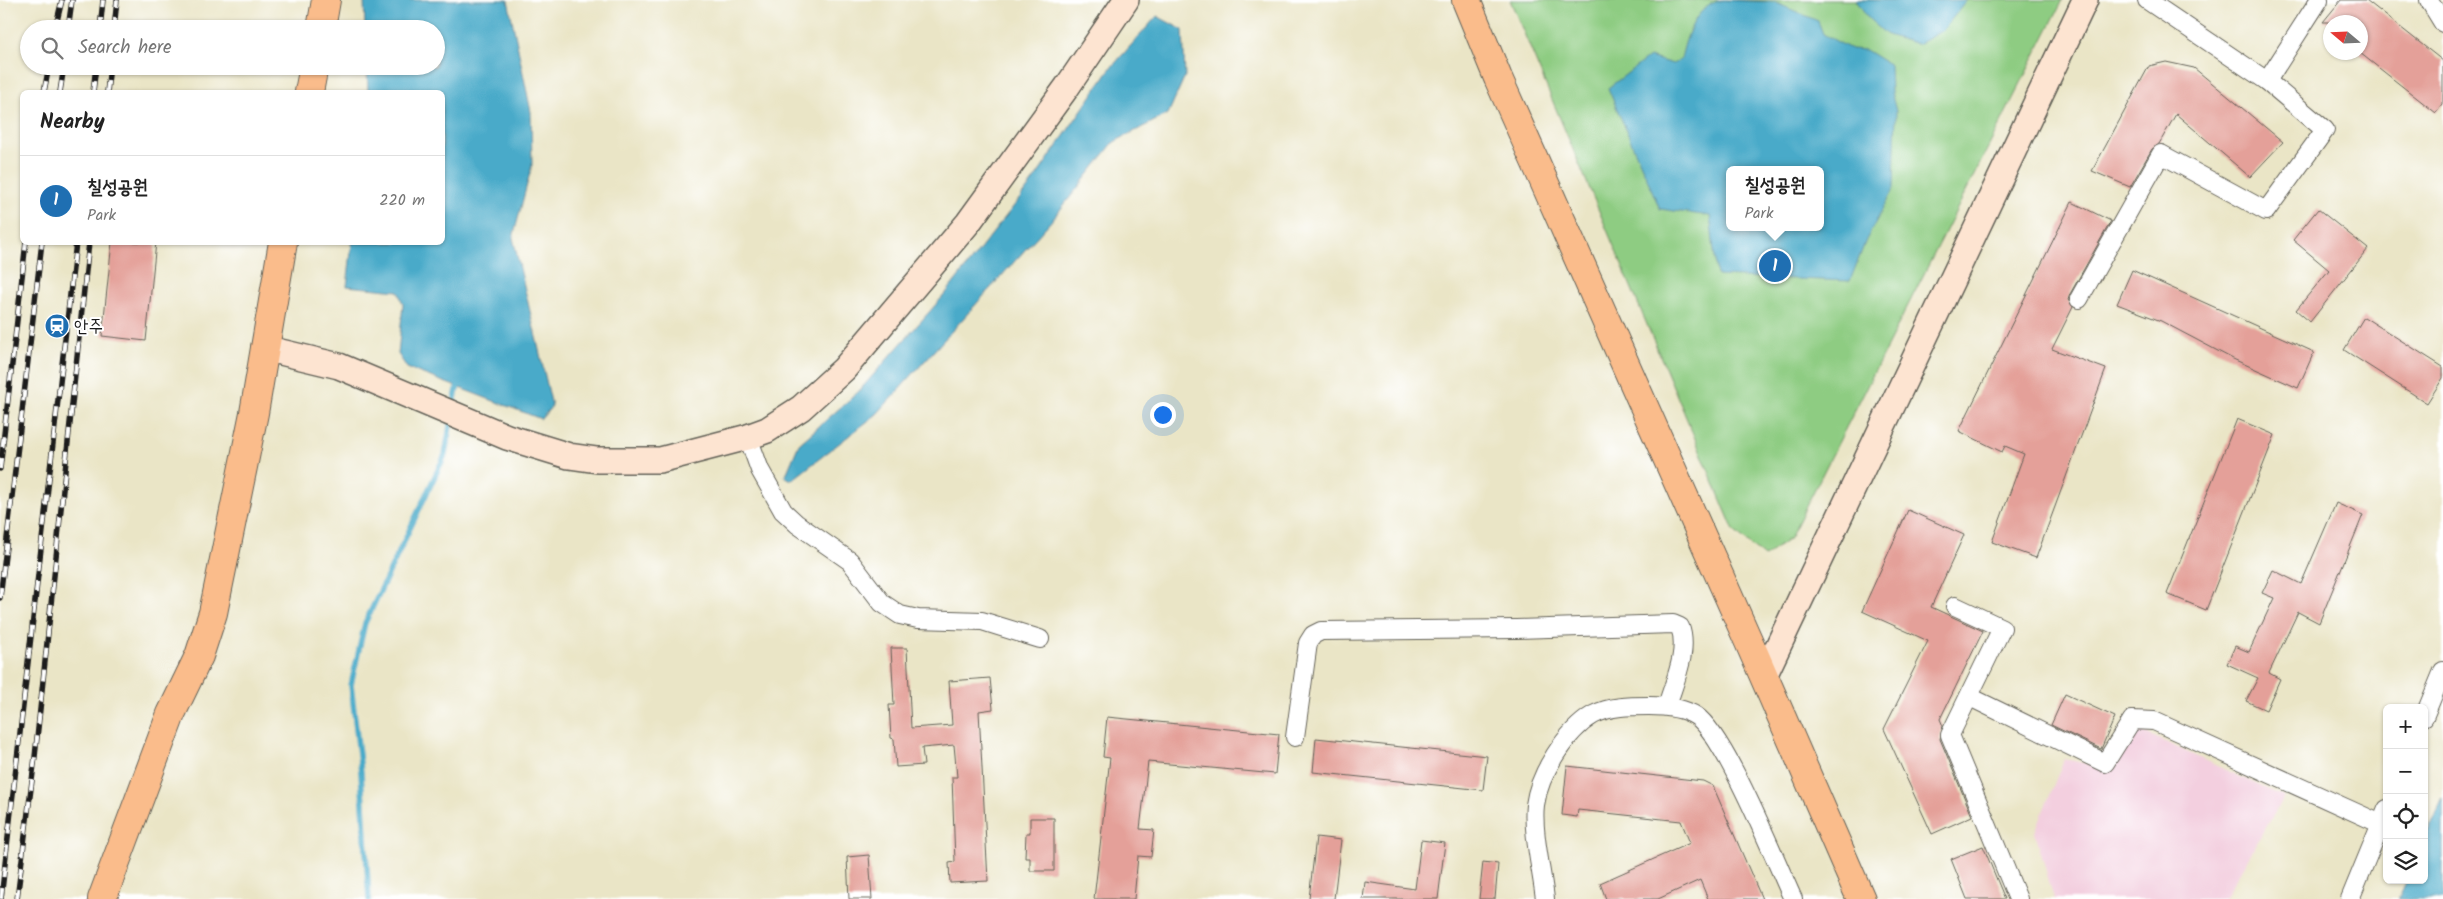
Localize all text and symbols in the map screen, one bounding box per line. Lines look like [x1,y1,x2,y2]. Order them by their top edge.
north arrow [2323,15,2368,60]
search box [20,20,445,75]
text: Search here [78,33,172,63]
icon: search [38,34,66,62]
text: Nearby [40,106,105,139]
popup [1726,166,1824,231]
text: 칠성공원 [1744,171,1806,201]
text: 칠성공원 [87,173,148,203]
text: 1 [54,188,58,213]
text: 220 m [379,188,425,213]
text: Park [1744,201,1773,226]
text: Park [87,203,116,228]
pin: 1 [1759,247,1791,285]
station icon: 안주 [44,313,70,339]
place label: 안주 [74,313,103,342]
your location [1150,402,1176,428]
map controls [2383,704,2428,884]
button: + [2383,704,2428,749]
button: − [2383,749,2428,794]
button: locate [2383,794,2428,839]
button: layers [2383,839,2428,884]

